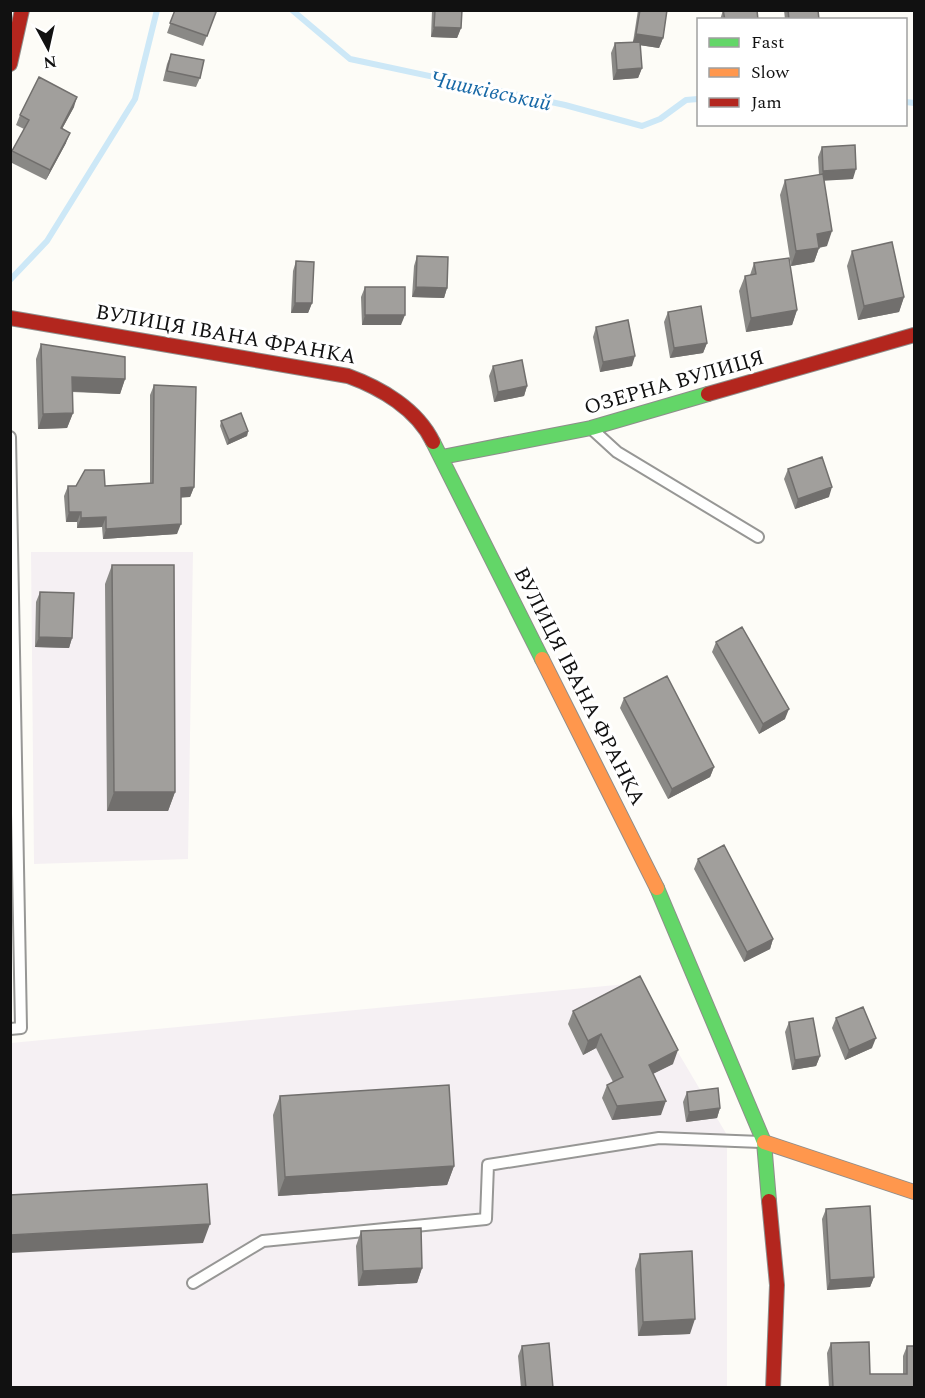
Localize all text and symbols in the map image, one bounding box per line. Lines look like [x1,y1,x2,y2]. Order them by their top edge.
north arrow [18,18,78,78]
legend [697,18,907,126]
text: Fast [751,29,784,56]
text: N [42,49,58,75]
text: Slow [751,59,790,86]
water label: Чишківський [427,63,555,121]
text: Jam [751,89,782,116]
street label: ВУЛИЦЯ ІВАНА ФРАНКА [93,296,359,374]
street label: ОЗЕРНА ВУЛИЦЯ [580,342,768,424]
street label: ВУЛИЦЯ ІВАНА ФРАНКА [505,562,653,812]

